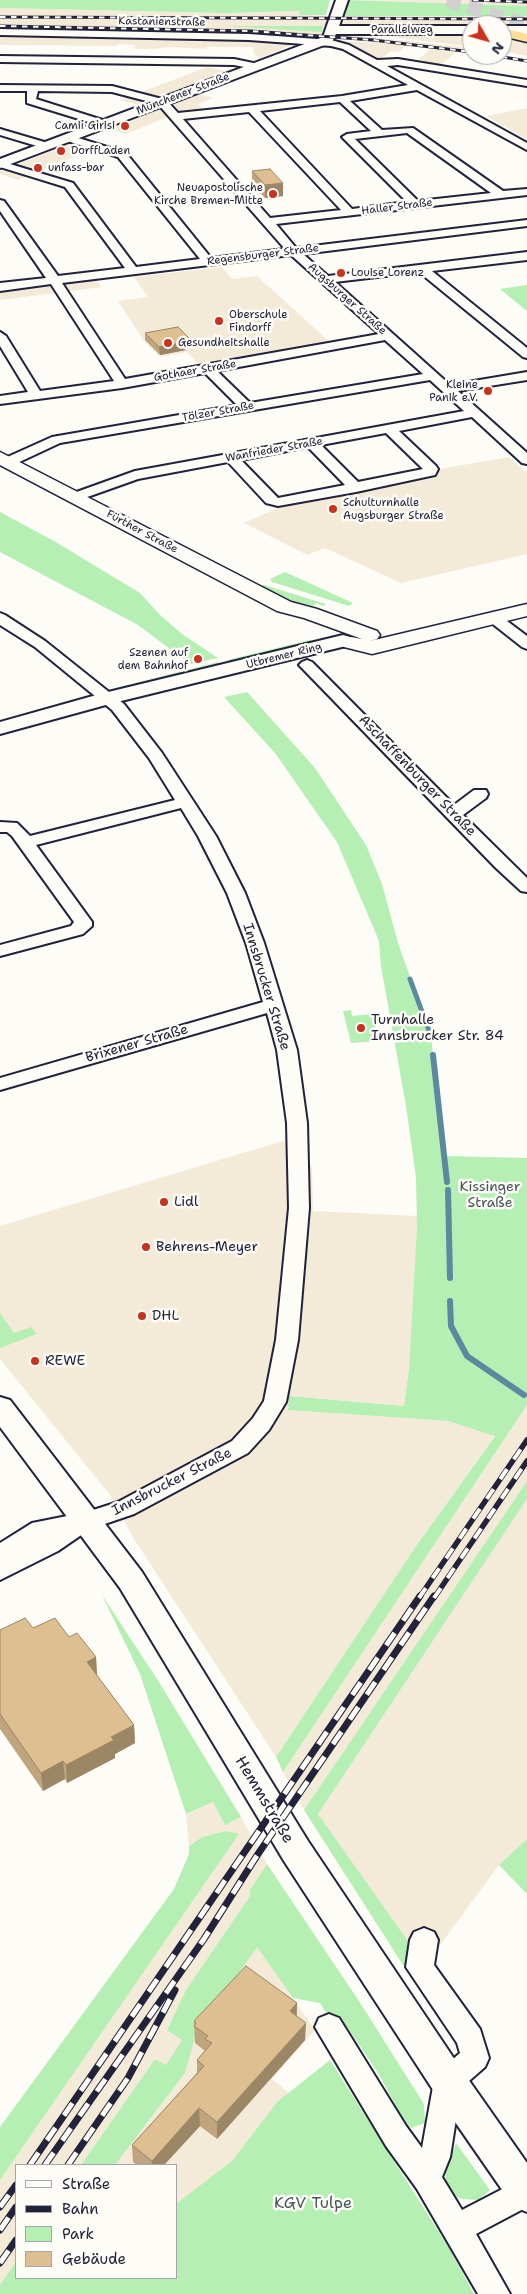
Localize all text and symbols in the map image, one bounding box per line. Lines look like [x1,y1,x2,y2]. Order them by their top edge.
street label: Kastanienstraße [118,15,206,29]
north arrow [462,15,512,65]
street label: Parallelweg [371,23,433,37]
text: N [488,39,509,59]
street label: Münchener Straße [135,70,231,118]
place label: Camii Girisi [55,119,115,133]
marker: Camii Girisi [119,120,131,132]
place label: DorffLaden [71,144,130,158]
marker: DorffLaden [55,145,67,157]
place label: unfass-bar [48,161,104,175]
marker: unfass-bar [32,162,44,174]
place label: Neuapostolische Kirche Bremen-Mitte [154,181,263,207]
marker: Neuapostolische Kirche Bremen-Mitte [267,188,279,200]
street label: Haller Straße [361,196,433,218]
street label: Regensburger Straße [206,242,320,268]
street label: Augsburger Straße [305,260,389,338]
place label: Louise Lorenz [351,266,424,280]
marker: Louise Lorenz [335,267,347,279]
place label: Oberschule Findorff [229,308,287,334]
marker: Oberschule Findorff [213,315,225,327]
place label: Gesundheitshalle [178,336,270,350]
marker: Gesundheitshalle [162,337,174,349]
street label: Gothaer Straße [153,357,237,385]
place label: Kleine Panik e.V. [429,378,478,404]
marker: Kleine Panik e.V. [482,385,494,397]
street label: Tölzer Straße [181,399,255,425]
street label: Wanfrieder Straße [224,435,324,465]
place label: Schulturnhalle Augsburger Straße [343,496,444,522]
marker: Schulturnhalle Augsburger Straße [327,503,339,515]
street label: Fürther Straße [104,508,180,556]
street label: Utbremer Ring [245,640,323,672]
place label: Szenen auf dem Bahnhof [118,646,188,672]
marker: Szenen auf dem Bahnhof [192,653,204,665]
street label: Aschaffenburger Straße [355,712,479,840]
street label: Innsbrucker Straße [239,921,293,1053]
place label: Turnhalle Innsbrucker Str. 84 [371,1012,504,1044]
street label: Brixener Straße [84,1021,190,1067]
marker: Turnhalle Innsbrucker Str. 84 [355,1022,367,1034]
park label: Kissinger Straße [460,1179,520,1212]
place label: Lidl [174,1194,198,1210]
marker: Lidl [158,1196,170,1208]
place label: Behrens-Meyer [156,1239,258,1255]
marker: Behrens-Meyer [140,1241,152,1253]
place label: DHL [152,1308,179,1324]
marker: DHL [136,1310,148,1322]
place label: REWE [45,1353,85,1369]
marker: REWE [29,1355,41,1367]
street label: Innsbrucker Straße [109,1445,235,1519]
street label: Hemmstraße [230,1753,298,1847]
legend [15,2164,178,2279]
text: Straße [62,2174,110,2194]
park label: KGV Tulpe [274,2194,352,2214]
text: Bahn [62,2199,98,2219]
text: Park [62,2224,94,2244]
text: Gebäude [62,2249,126,2269]

